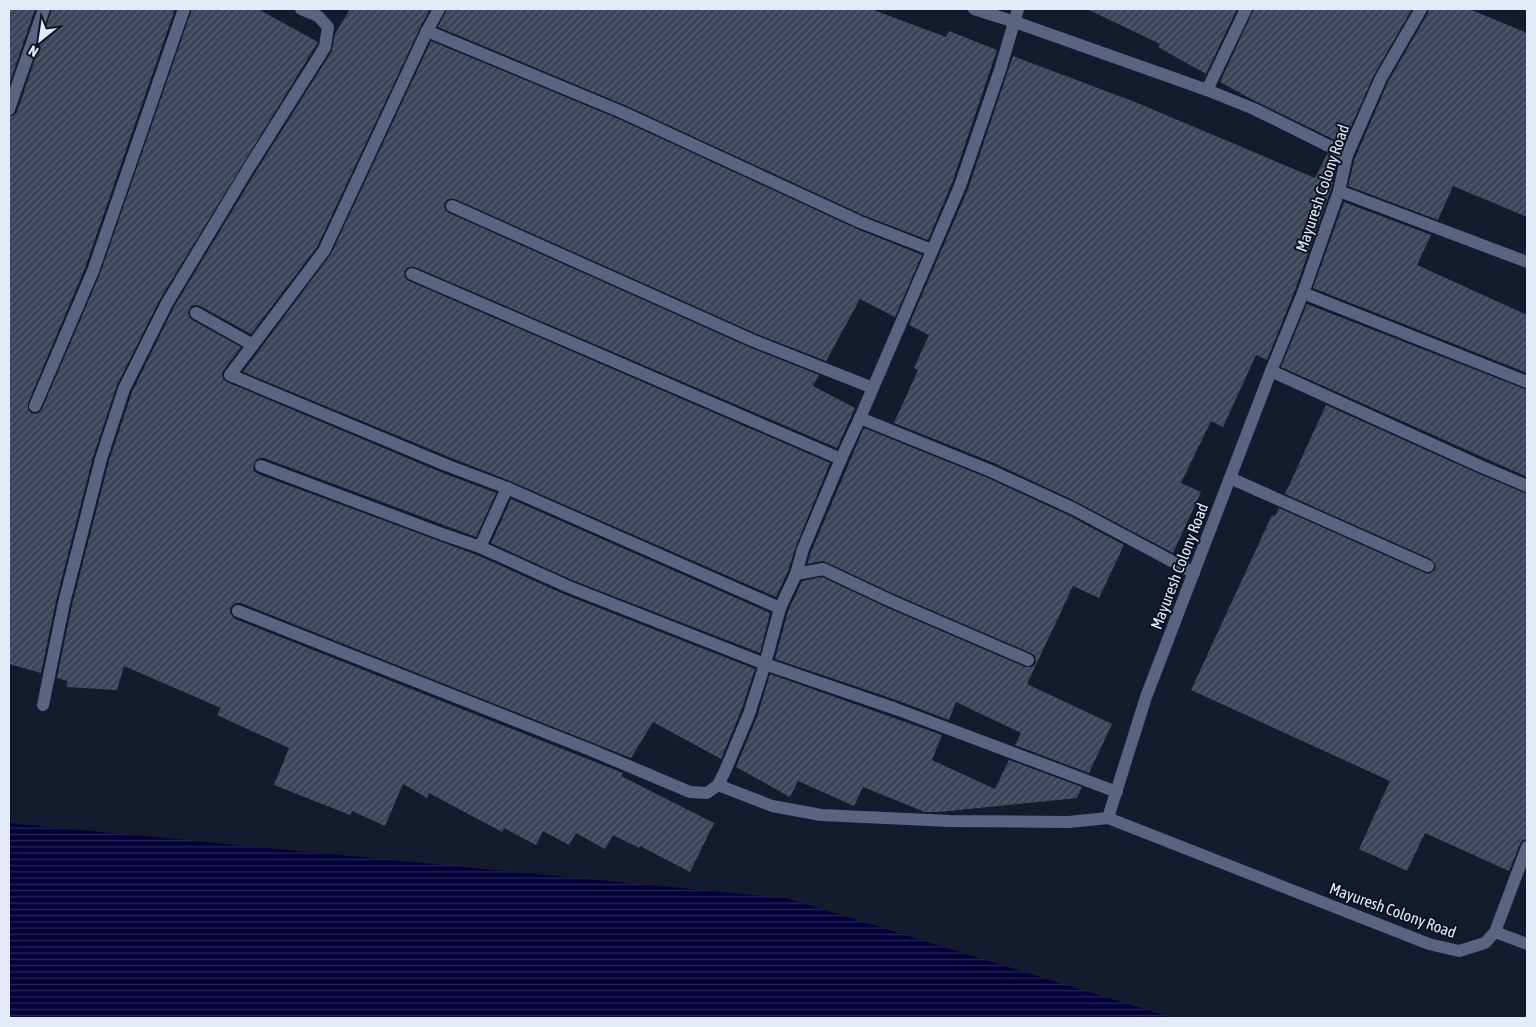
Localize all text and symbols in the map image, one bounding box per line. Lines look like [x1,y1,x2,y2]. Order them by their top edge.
north arrow [15,15,65,65]
text: N [26,42,41,60]
street label: Mayuresh Colony Road [1292,122,1353,254]
street label: Mayuresh Colony Road [1147,500,1212,632]
street label: Mayuresh Colony Road [1327,879,1459,942]

